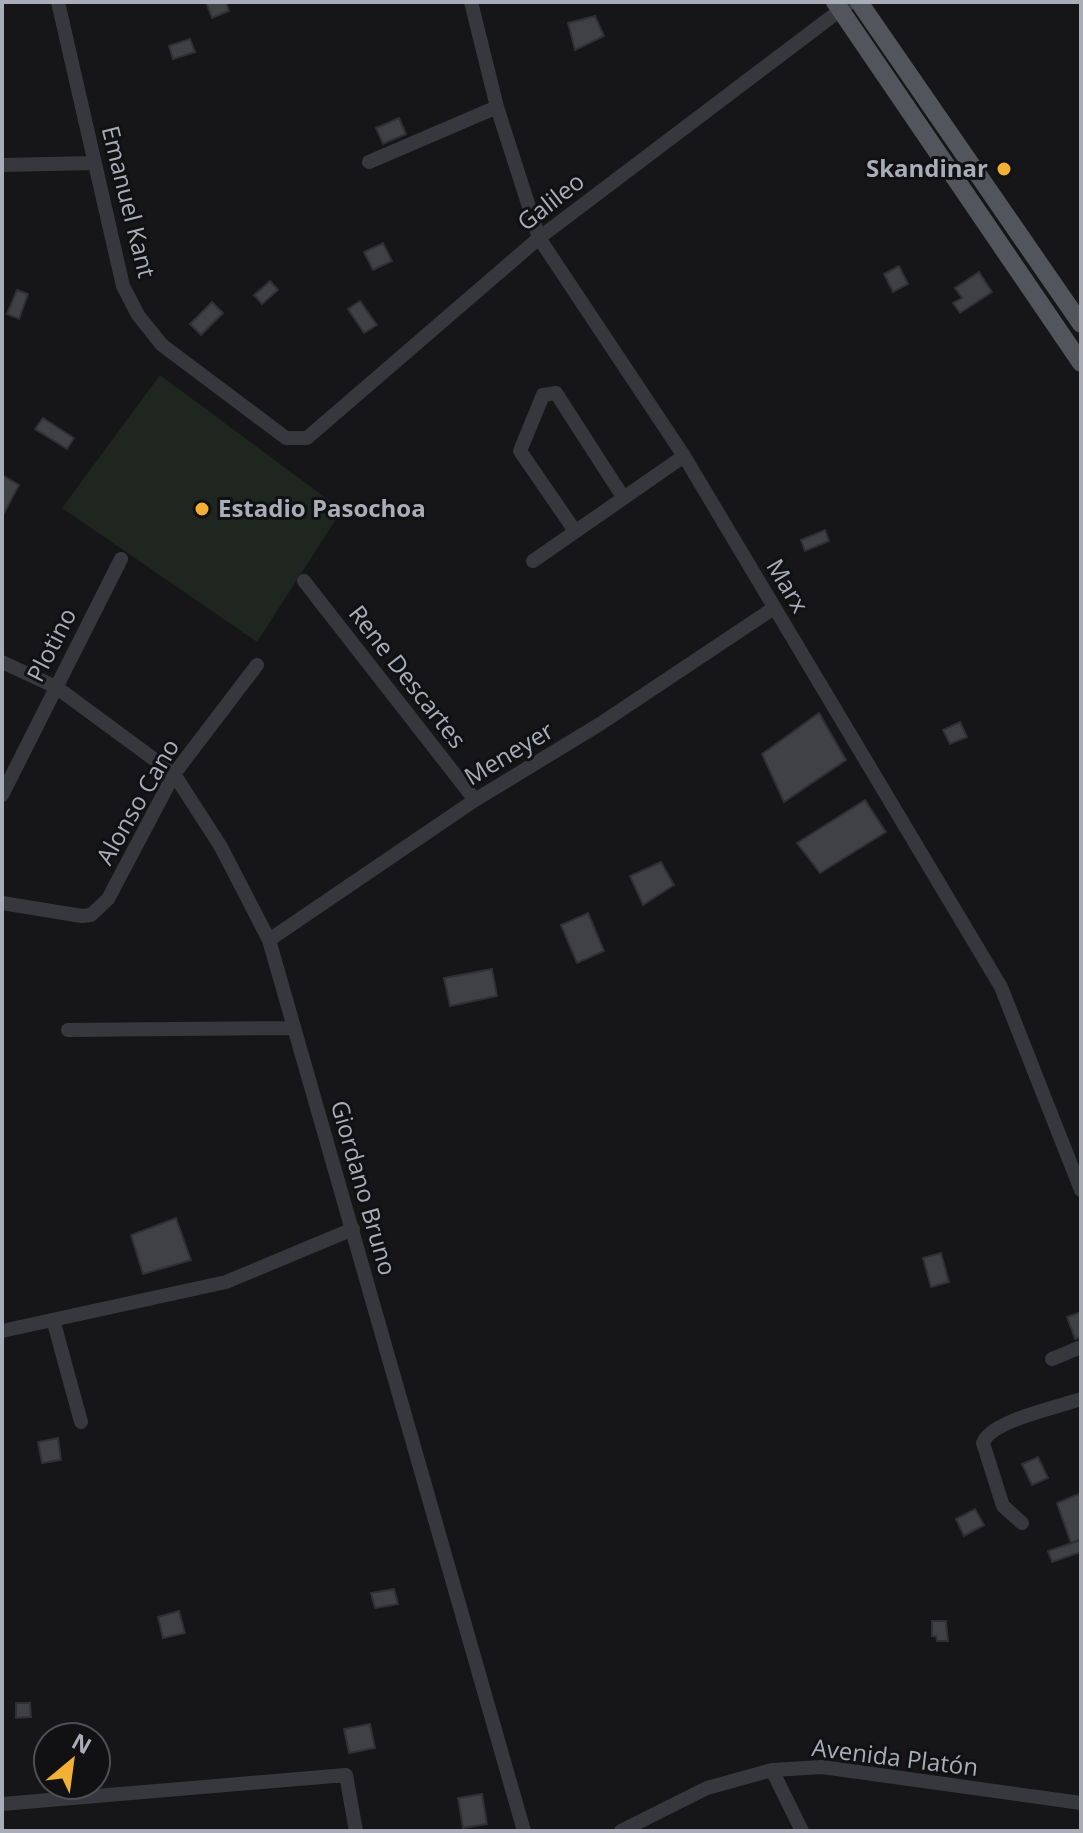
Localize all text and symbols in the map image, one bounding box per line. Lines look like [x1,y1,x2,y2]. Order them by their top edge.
street label: Emanuel Kant [95,122,164,281]
place label: Skandinar [866,151,988,184]
marker: Skandinar [995,160,1013,178]
street label: Galileo [510,164,591,237]
place label: Estadio Pasochoa [218,491,426,524]
marker: Estadio Pasochoa [193,500,211,518]
street label: Marx [759,552,817,619]
street label: Rene Descartes [342,598,474,754]
street label: Plotino [18,602,83,687]
street label: Meneyer [457,713,559,792]
street label: Alonso Cano [87,732,186,870]
street label: Giordano Bruno [324,1096,405,1279]
north arrow [32,1721,112,1801]
text: N [67,1725,97,1760]
street label: Avenida Platón [810,1730,980,1783]

